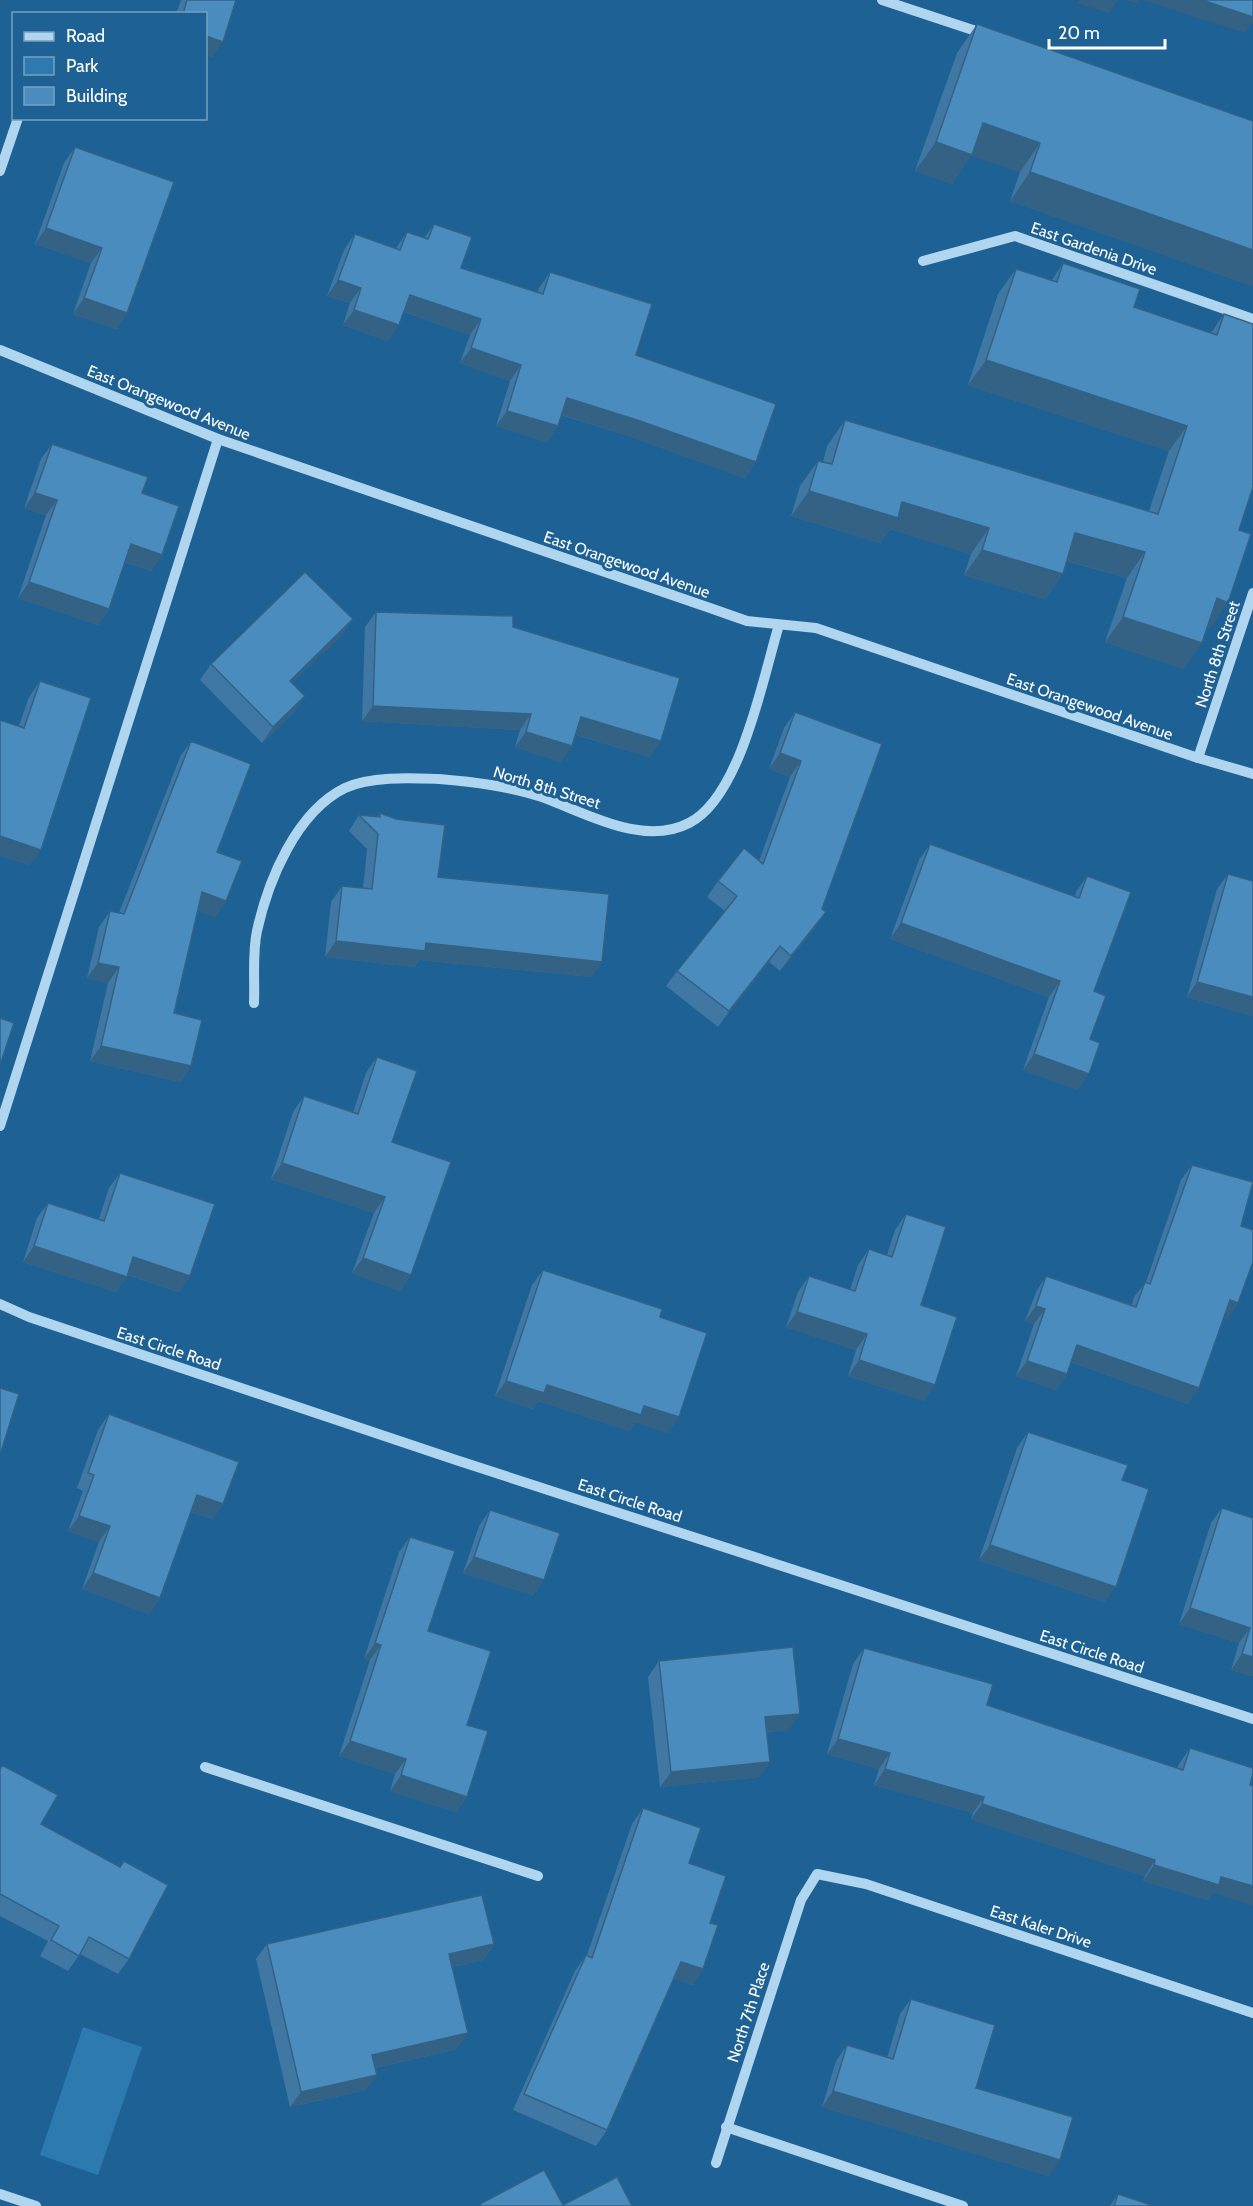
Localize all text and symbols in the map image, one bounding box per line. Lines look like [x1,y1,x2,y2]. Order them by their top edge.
legend [12,12,207,120]
scale bar [1049,12,1164,50]
text: 20 m [1058,22,1100,44]
text: Road [66,25,105,47]
text: Park [66,55,99,77]
text: Building [66,85,128,107]
street label: East Gardenia Drive [1028,218,1159,279]
street label: East Orangewood Avenue [84,361,253,444]
street label: East Orangewood Avenue [541,527,712,602]
street label: North 8th Street [1191,598,1244,710]
street label: East Orangewood Avenue [1004,669,1175,744]
street label: North 8th Street [491,762,603,813]
street label: East Circle Road [114,1323,223,1374]
street label: East Circle Road [575,1475,684,1526]
street label: East Circle Road [1037,1626,1146,1677]
street label: East Kaler Drive [988,1901,1094,1952]
street label: North 7th Place [723,1960,774,2065]

